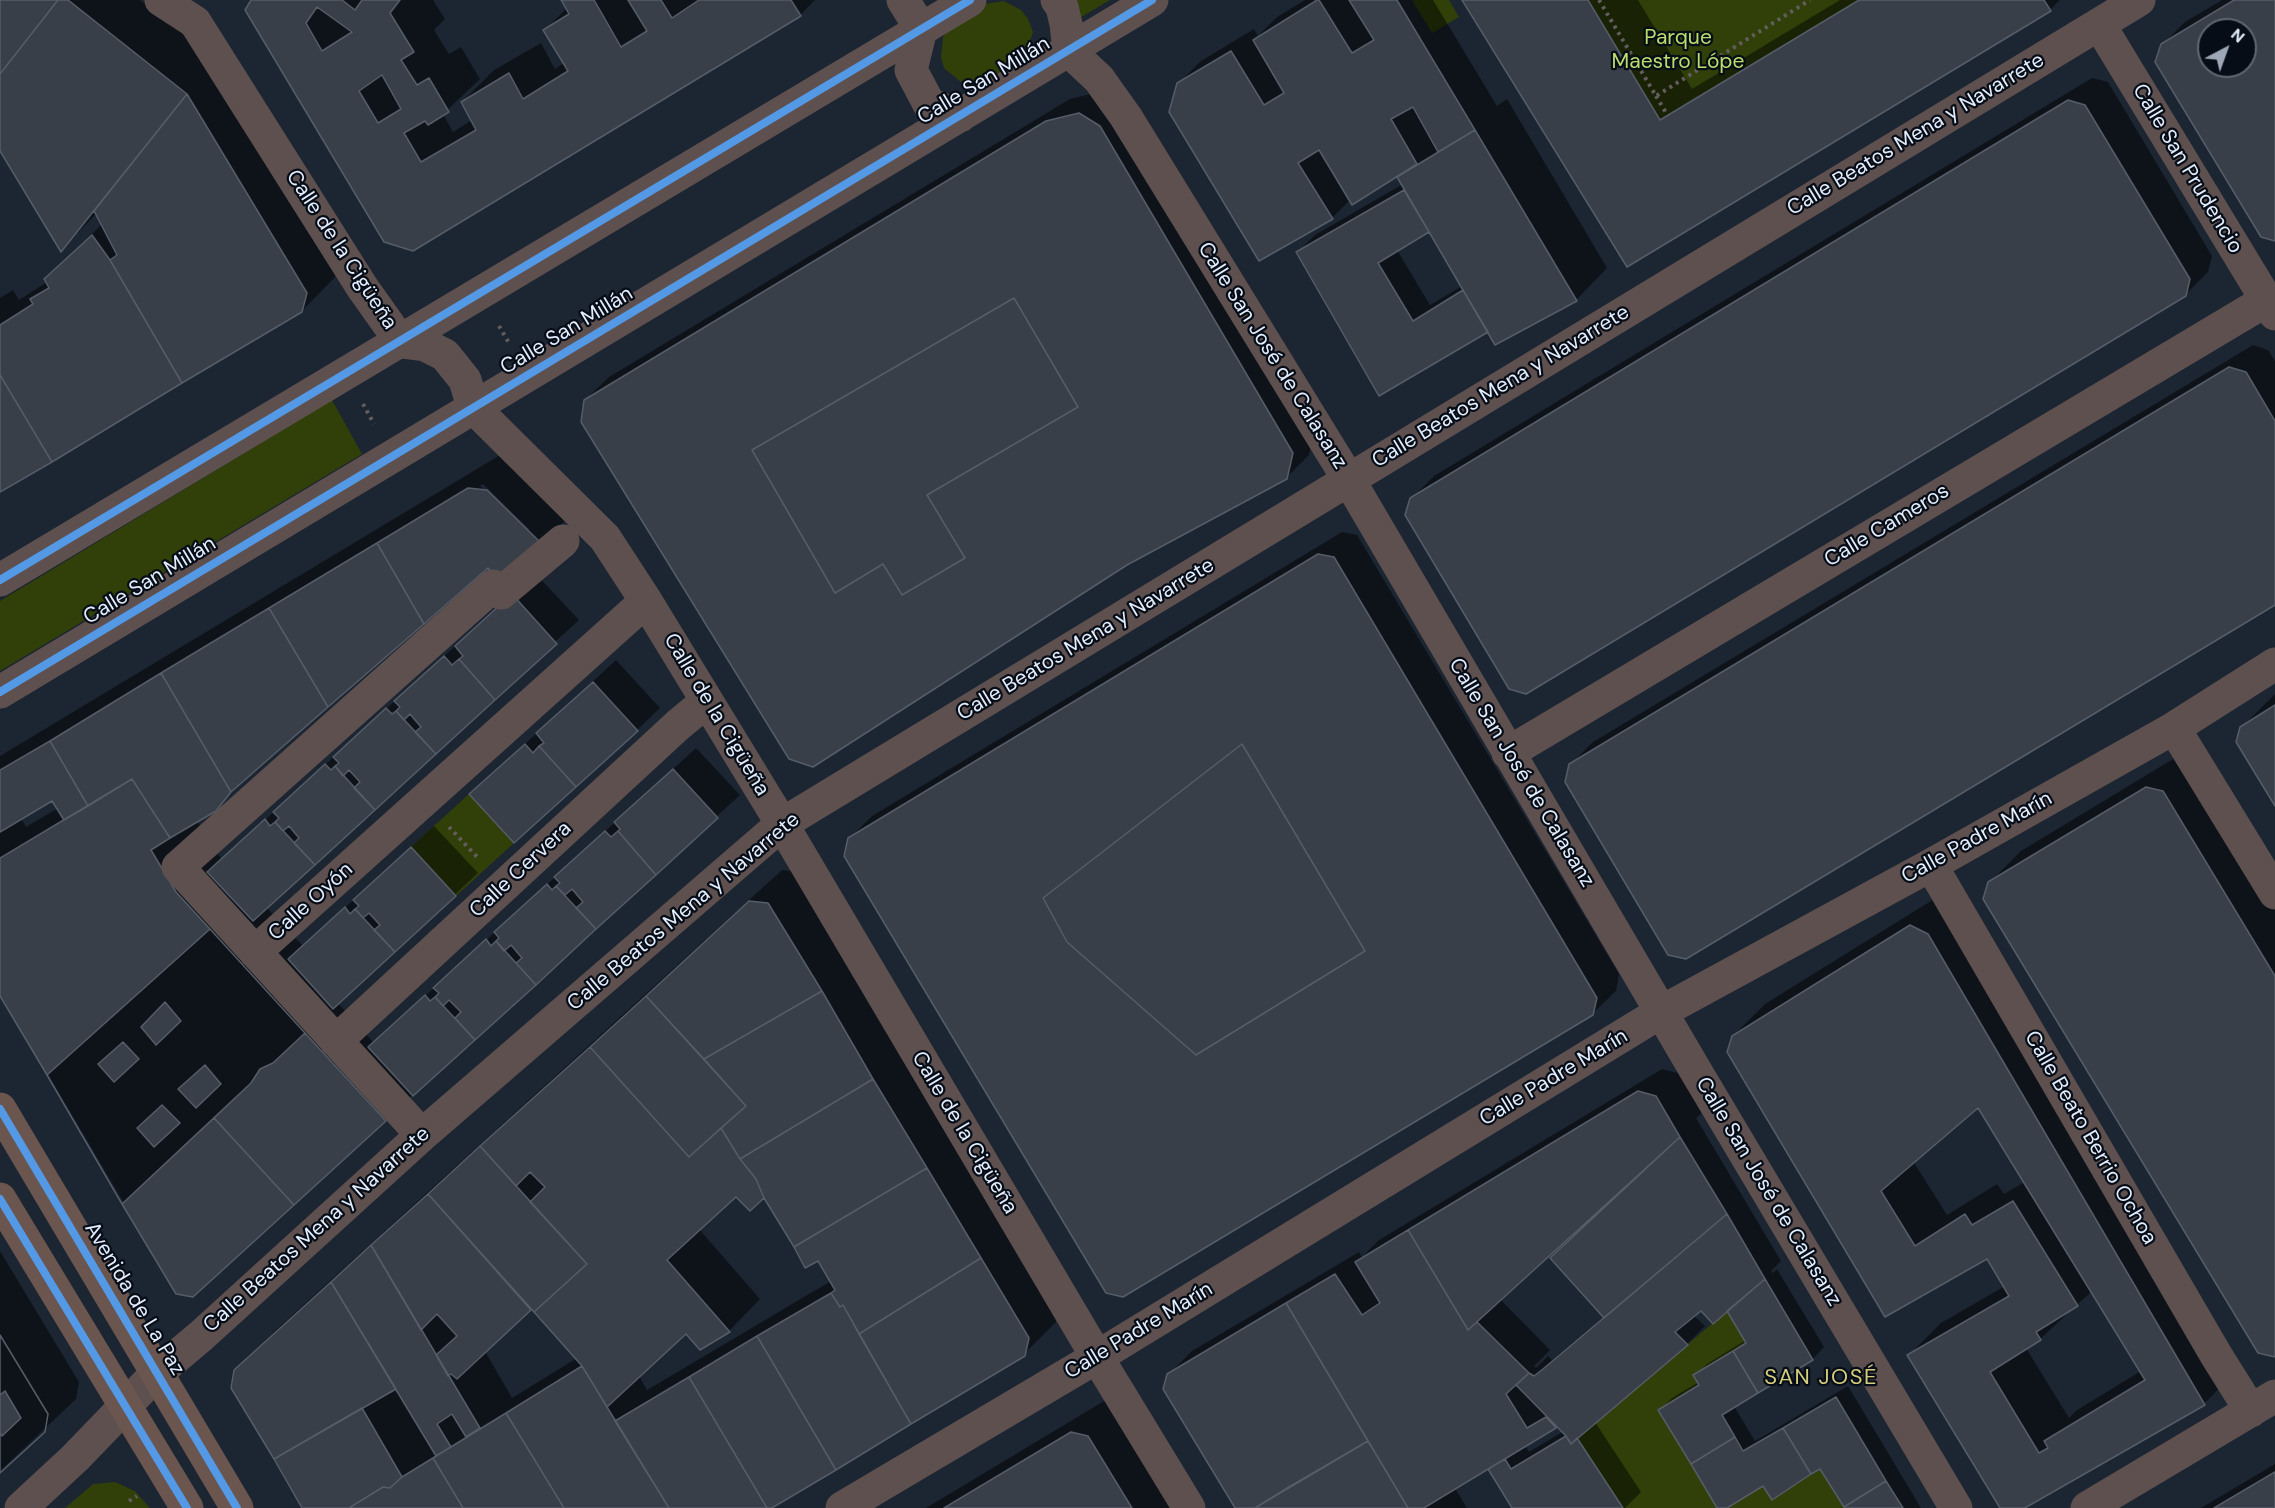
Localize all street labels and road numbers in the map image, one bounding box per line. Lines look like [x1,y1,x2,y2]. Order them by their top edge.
street label: Calle San Millán [913,32,1055,130]
street label: Calle Beatos Mena y Navarrete [1783,48,2049,222]
street label: Calle San Prudencio [2126,80,2248,258]
street label: Calle de la Cigüeña [280,166,402,334]
street label: Calle San José de Calasanz [1192,238,1352,474]
street label: Calle San Millán [496,282,638,380]
street label: Calle Beatos Mena y Navarrete [1368,300,1634,474]
street label: Calle Cameros [1820,479,1954,573]
street label: Calle San Millán [79,532,221,630]
street label: Calle Beatos Mena y Navarrete [953,553,1219,727]
street label: Calle de la Cigüeña [658,629,774,801]
street label: Calle San José de Calasanz [1443,654,1599,892]
street label: Calle Padre Marín [1897,786,2057,890]
street label: Calle Beatos Mena y Navarrete [563,807,805,1017]
street label: Calle Cervera [465,817,577,923]
street label: Calle Oyón [264,858,358,946]
street label: Calle Padre Marín [1475,1024,1633,1132]
street label: Calle Beato Berrio Ochoa [2018,1027,2162,1249]
street label: Calle de la Cigüeña [906,1047,1022,1219]
street label: Calle San José de Calasanz [1690,1073,1846,1311]
street label: Calle Beatos Mena y Navarrete [199,1122,435,1338]
street label: Avenida de La Paz [78,1218,190,1380]
street label: Calle Padre Marín [1060,1277,1218,1385]

